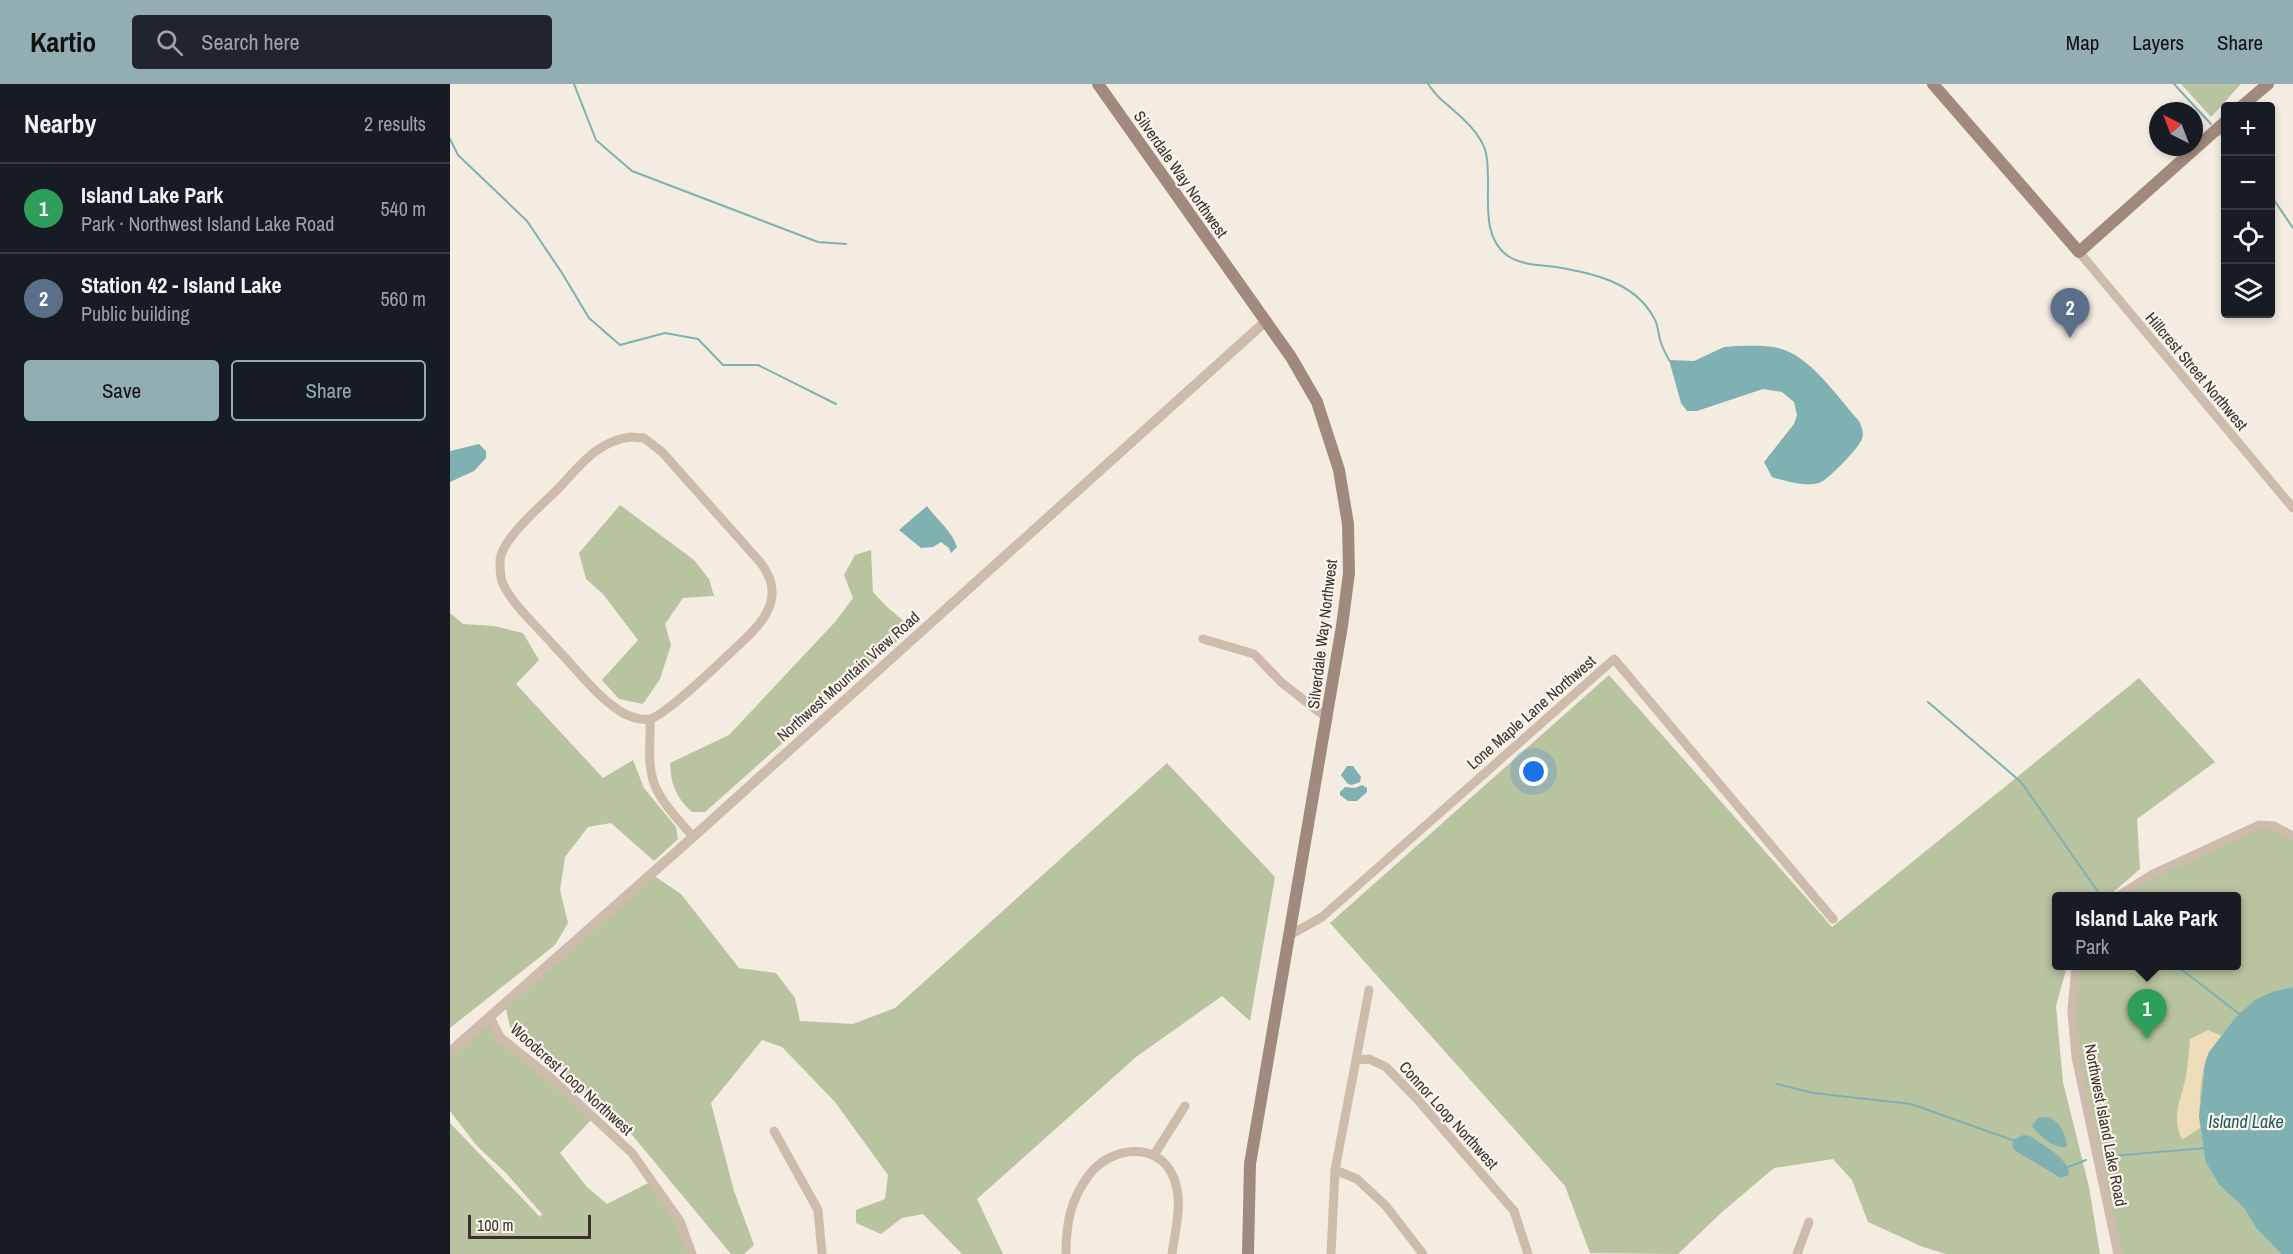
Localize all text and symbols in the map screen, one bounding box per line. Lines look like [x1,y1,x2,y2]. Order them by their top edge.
search box [132,15,552,69]
text: Kartio [30,23,96,61]
icon: search [153,26,186,59]
text: Search here [201,27,300,57]
text: Map [2066,28,2099,57]
text: Layers [2132,28,2184,57]
text: Share [2217,28,2263,57]
north arrow [2149,102,2203,156]
map controls [2221,102,2275,318]
button: + [2221,102,2275,156]
text: Nearby [24,106,96,141]
street label: Silverdale Way Northwest [1129,106,1233,242]
text: 2 results [364,110,426,137]
button: − [2221,156,2275,210]
text: Island Lake Park [81,180,223,210]
text: 1 [39,195,48,222]
text: 540 m [380,195,426,222]
text: Park · Northwest Island Lake Road [81,210,334,237]
button: locate [2221,210,2275,264]
button: layers [2221,264,2275,318]
text: Station 42 - Island Lake [81,270,282,300]
text: 2 [39,285,48,312]
text: 560 m [380,285,426,312]
pin: 2 [2050,288,2090,338]
text: Public building [81,300,190,327]
street label: Hillcrest Street Northwest [2141,307,2253,435]
button: Save [24,360,219,421]
button: Share [231,360,426,421]
street label: Silverdale Way Northwest [1302,558,1342,710]
street label: Northwest Mountain View Road [772,606,924,746]
street label: Lone Maple Lane Northwest [1462,650,1600,774]
your location [1519,757,1548,786]
popup [2052,892,2241,970]
text: Island Lake Park [2075,903,2218,933]
text: Park [2075,933,2109,960]
pin: 1 [2128,990,2166,1039]
street label: Woodcrest Loop Northwest [506,1018,638,1140]
street label: Northwest Island Lake Road [2079,1042,2133,1208]
street label: Connor Loop Northwest [1394,1056,1504,1174]
water label: Island Lake [2208,1109,2284,1134]
scale bar [468,1212,591,1240]
text: 100 m [477,1214,513,1236]

